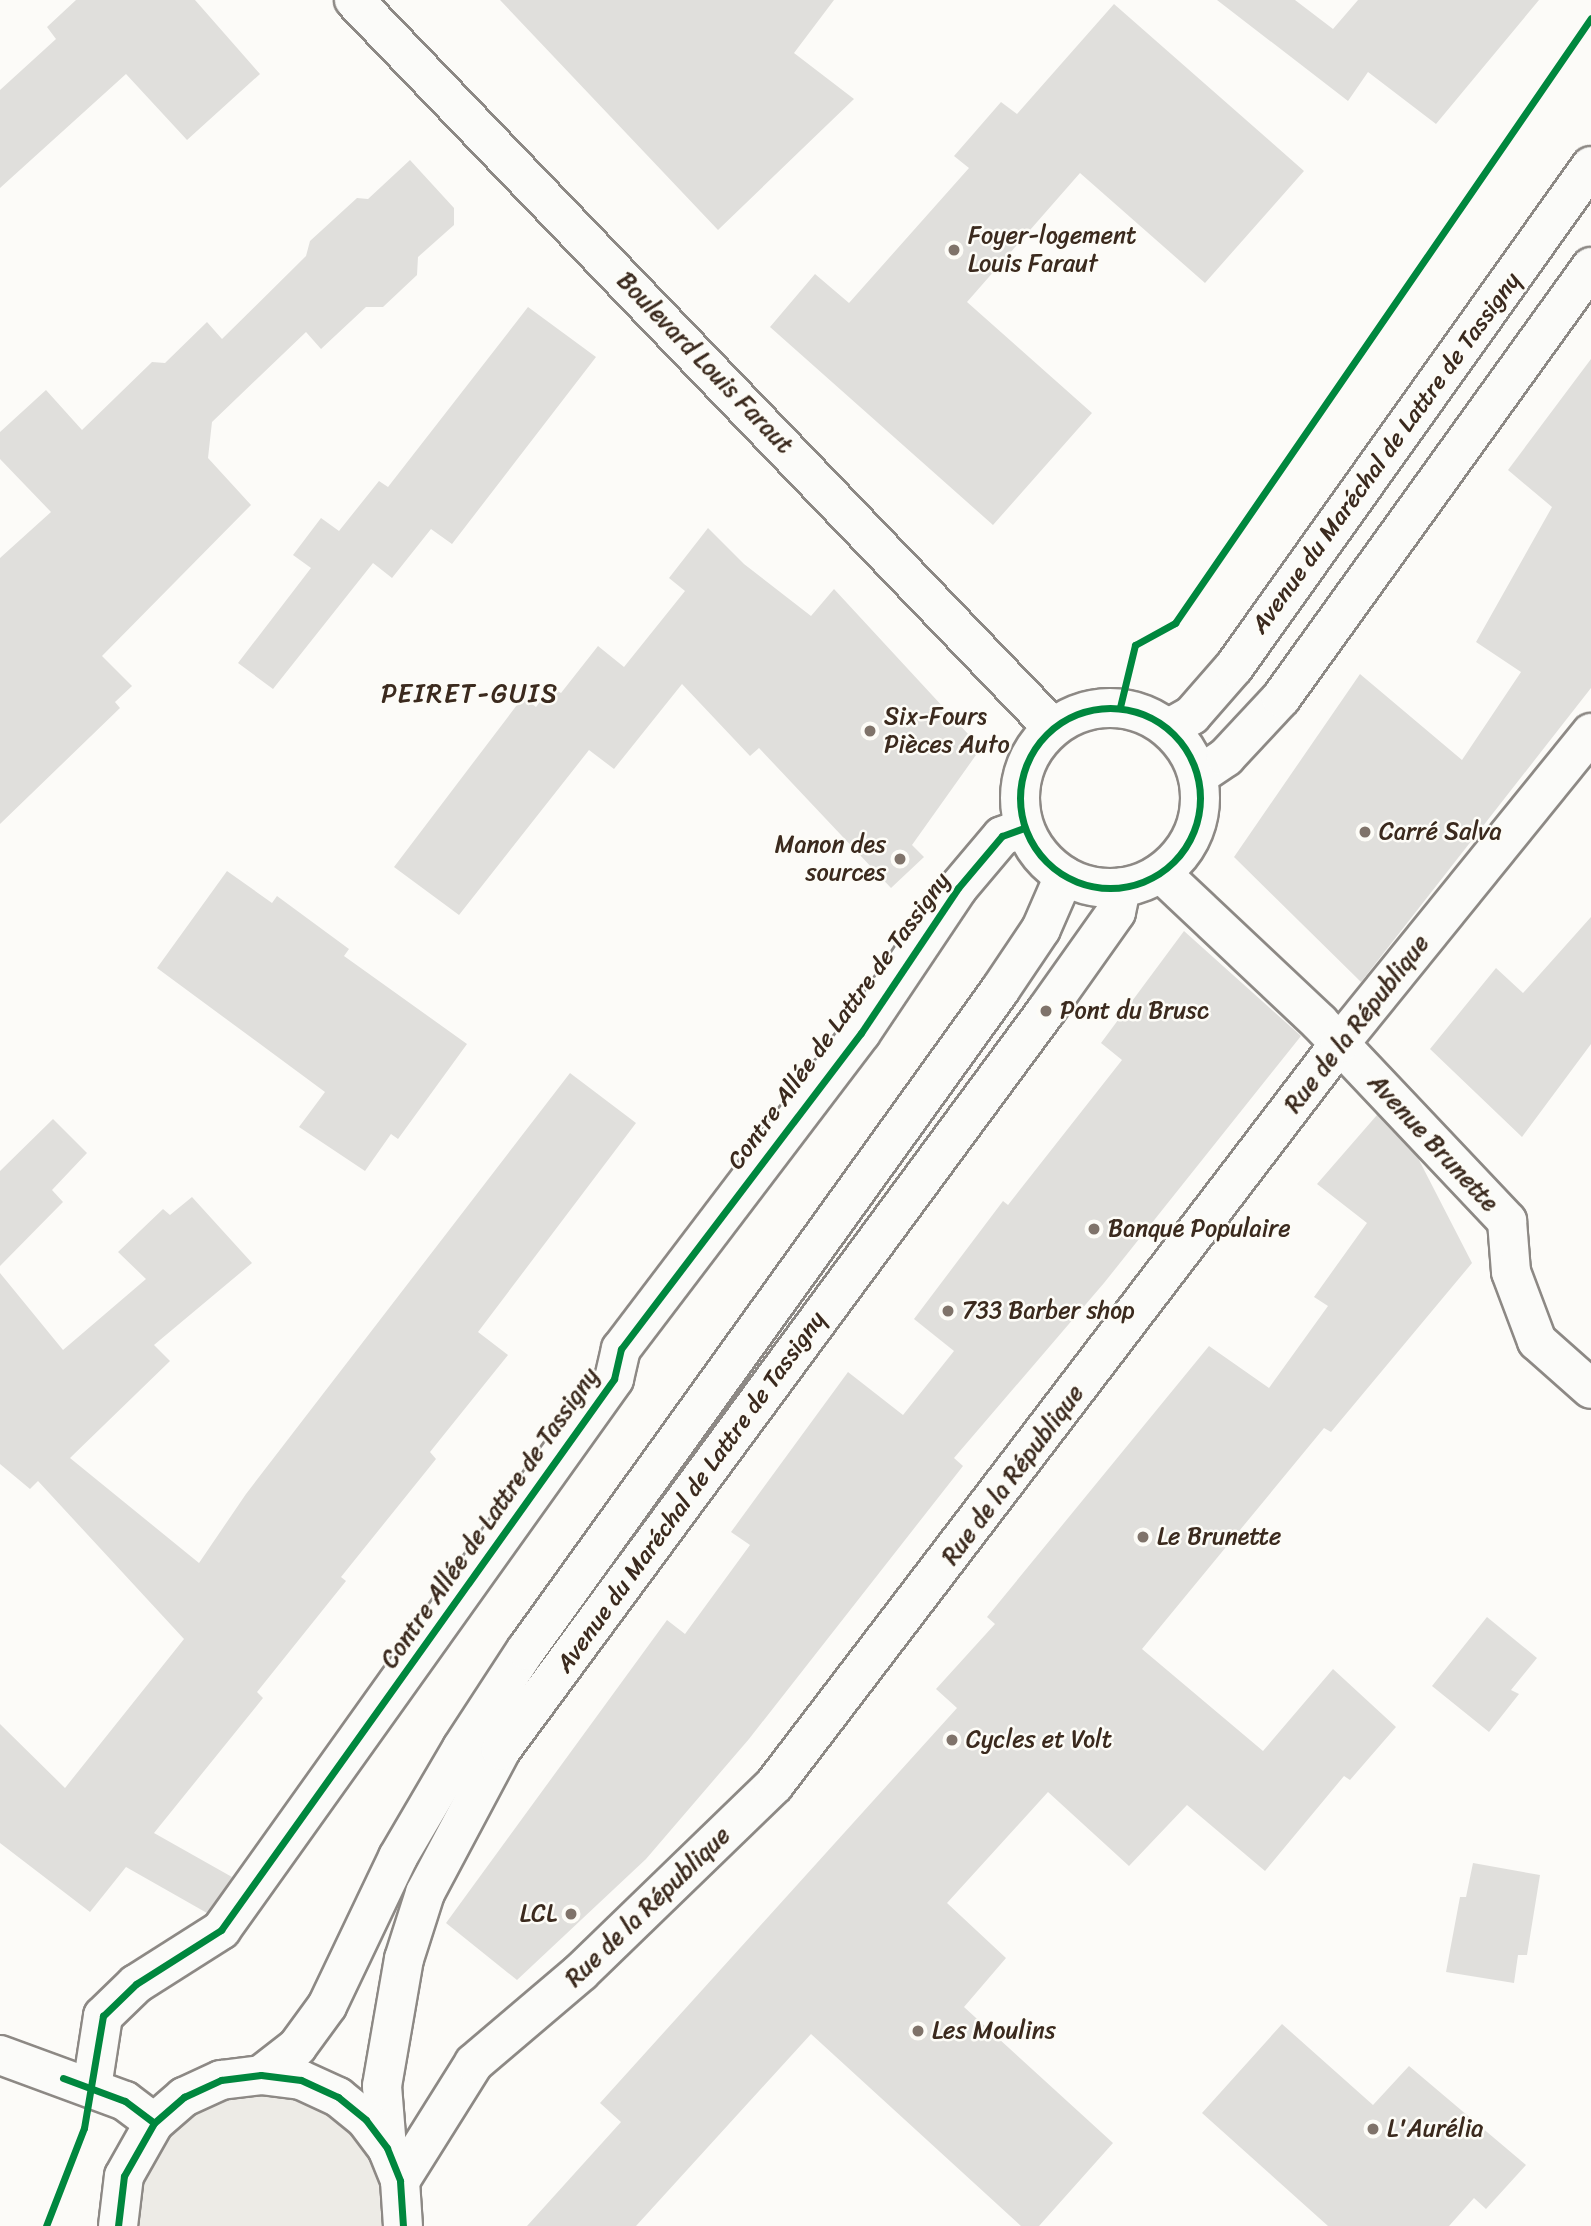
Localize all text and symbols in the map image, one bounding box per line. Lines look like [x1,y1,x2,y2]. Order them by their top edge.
place label: Foyer-logement Louis Faraut [968,222,1137,278]
marker: Foyer-logement Louis Faraut [946,242,962,258]
street label: Boulevard Louis Faraut [611,266,799,460]
street label: Avenue du Maréchal de Lattre de Tassigny [1245,266,1527,640]
district label: PEIRET-GUIS [385,678,555,710]
place label: Six-Fours Pièces Auto [884,703,1010,759]
marker: Six-Fours Pièces Auto [862,723,878,739]
place label: Carré Salva [1379,818,1501,846]
marker: Carré Salva [1357,824,1373,840]
place label: Manon des sources [774,831,886,887]
marker: Manon des sources [892,851,908,867]
street label: Contre Allée de Lattre de Tassigny [721,866,957,1176]
street label: Rue de la République [1279,929,1435,1119]
place label: Pont du Brusc [1060,997,1209,1025]
marker: Pont du Brusc [1038,1003,1054,1019]
street label: Avenue Brunette [1362,1068,1504,1218]
place label: Banque Populaire [1108,1215,1290,1243]
marker: Banque Populaire [1086,1221,1102,1237]
place label: 733 Barber shop [962,1297,1135,1325]
marker: 733 Barber shop [940,1303,956,1319]
street label: Avenue du Maréchal de Lattre de Tassigny [550,1305,832,1679]
street label: Contre Allée de Lattre de Tassigny [374,1361,606,1675]
street label: Rue de la République [936,1379,1090,1571]
place label: Le Brunette [1157,1523,1281,1551]
marker: Le Brunette [1135,1529,1151,1545]
place label: Cycles et Volt [966,1726,1113,1754]
marker: Cycles et Volt [944,1732,960,1748]
street label: Rue de la République [560,1821,736,1993]
place label: LCL [520,1900,557,1928]
marker: LCL [563,1906,579,1922]
place label: Les Moulins [932,2017,1054,2045]
marker: Les Moulins [910,2023,926,2039]
place label: L'Aurélia [1387,2115,1483,2143]
marker: L'Aurélia [1365,2121,1381,2137]

